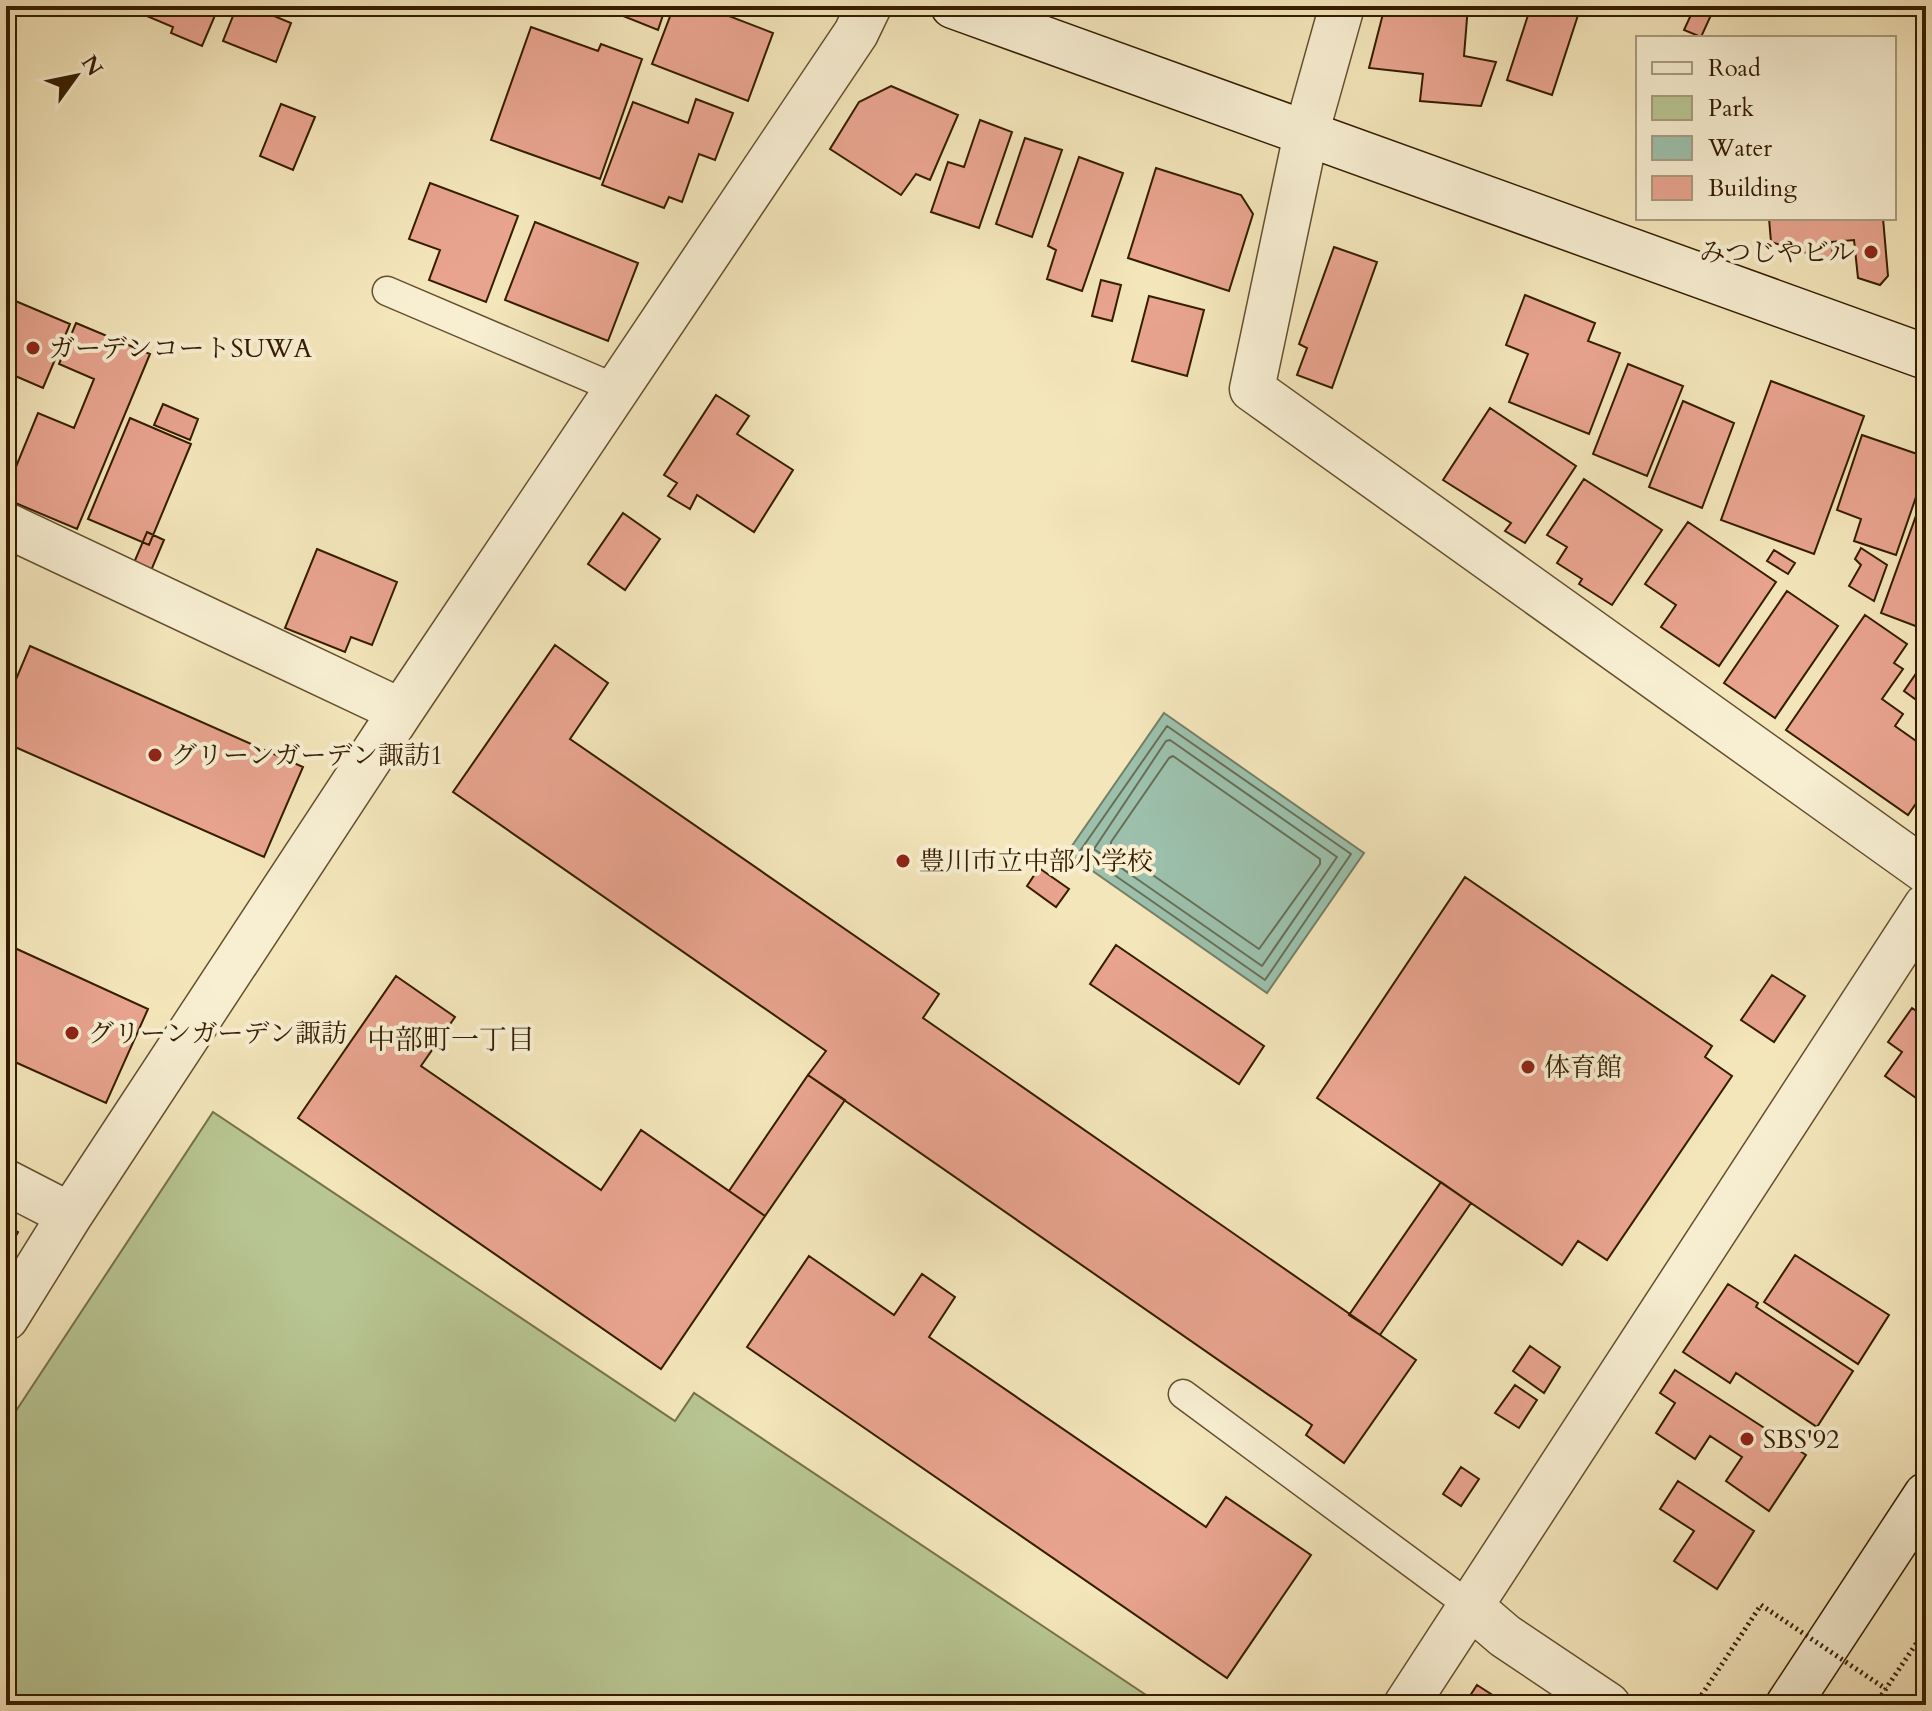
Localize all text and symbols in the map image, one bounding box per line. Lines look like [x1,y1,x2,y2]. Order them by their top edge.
north arrow [36,36,116,116]
legend [1636,36,1896,220]
text: N [74,49,110,82]
text: Road [1708,52,1761,85]
text: Park [1708,92,1754,125]
text: Water [1707,132,1772,165]
text: Building [1708,172,1798,205]
place label: みつじやビル [1700,235,1855,270]
marker: みつじやビル [1862,243,1880,261]
place label: ガーデンコートSUWA [49,331,312,366]
marker: ガーデンコートSUWA [24,339,42,357]
place label: グリーンガーデン諏訪1 [171,738,443,773]
marker: グリーンガーデン諏訪1 [146,746,164,764]
place label: 豊川市立中部小学校 [919,844,1153,879]
marker: 豊川市立中部小学校 [894,852,912,870]
place label: グリーンガーデン諏訪 [88,1016,347,1051]
district label: 中部町一丁目 [367,1021,535,1059]
marker: グリーンガーデン諏訪 [63,1024,81,1042]
place label: 体育館 [1544,1050,1622,1085]
marker: 体育館 [1519,1058,1537,1076]
place label: SBS'92 [1763,1422,1839,1457]
marker: SBS'92 [1738,1430,1756,1448]

